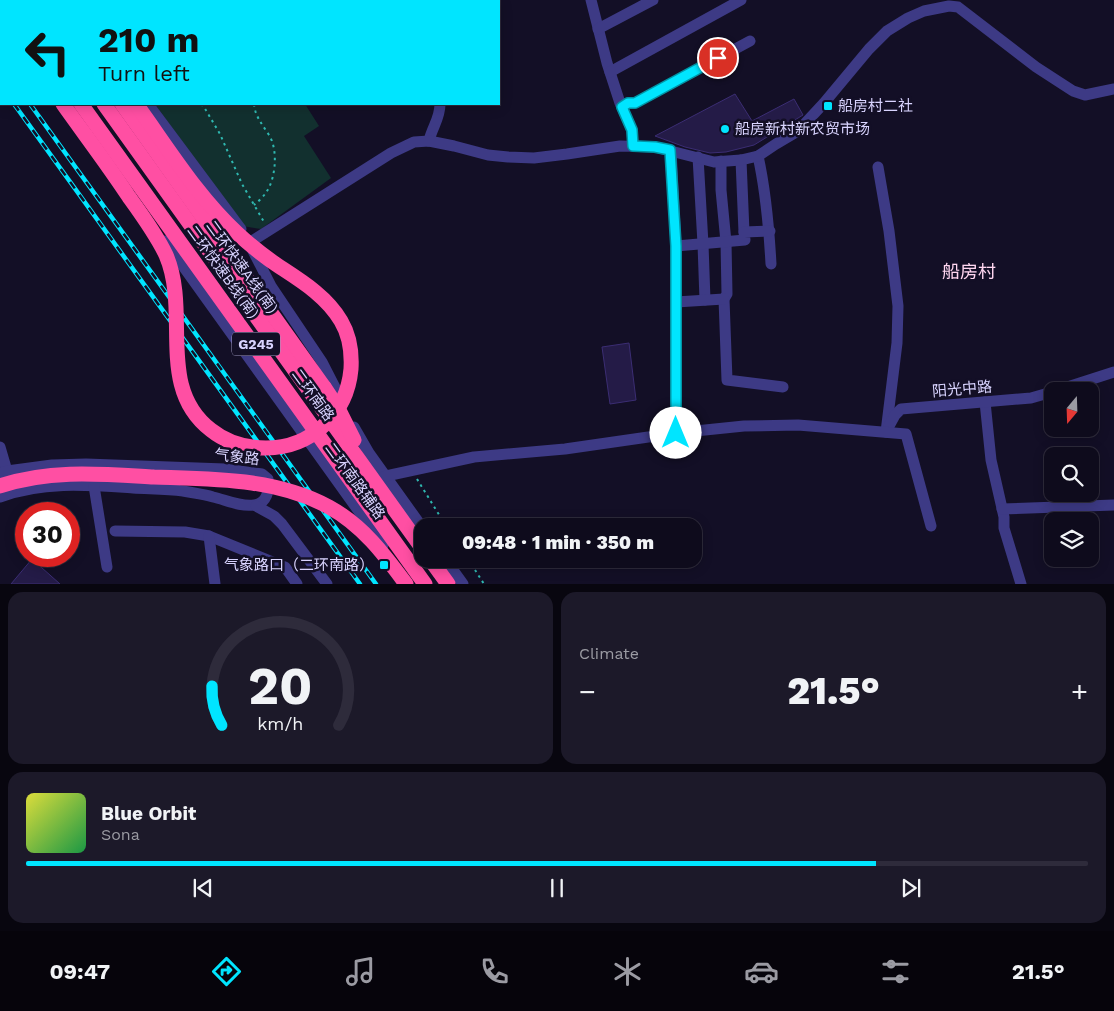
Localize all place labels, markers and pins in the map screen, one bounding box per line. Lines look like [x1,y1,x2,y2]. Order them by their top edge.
pin [697,37,739,79]
place label: 船房村二社 [838,97,913,115]
marker: 船房村二社 [822,100,834,112]
place label: 船房新村新农贸市场 [735,120,870,138]
marker: 船房新村新农贸市场 [719,123,731,135]
place label: 气象路口（二环南路） [224,556,374,574]
marker: 气象路口（二环南路） [378,559,390,571]

